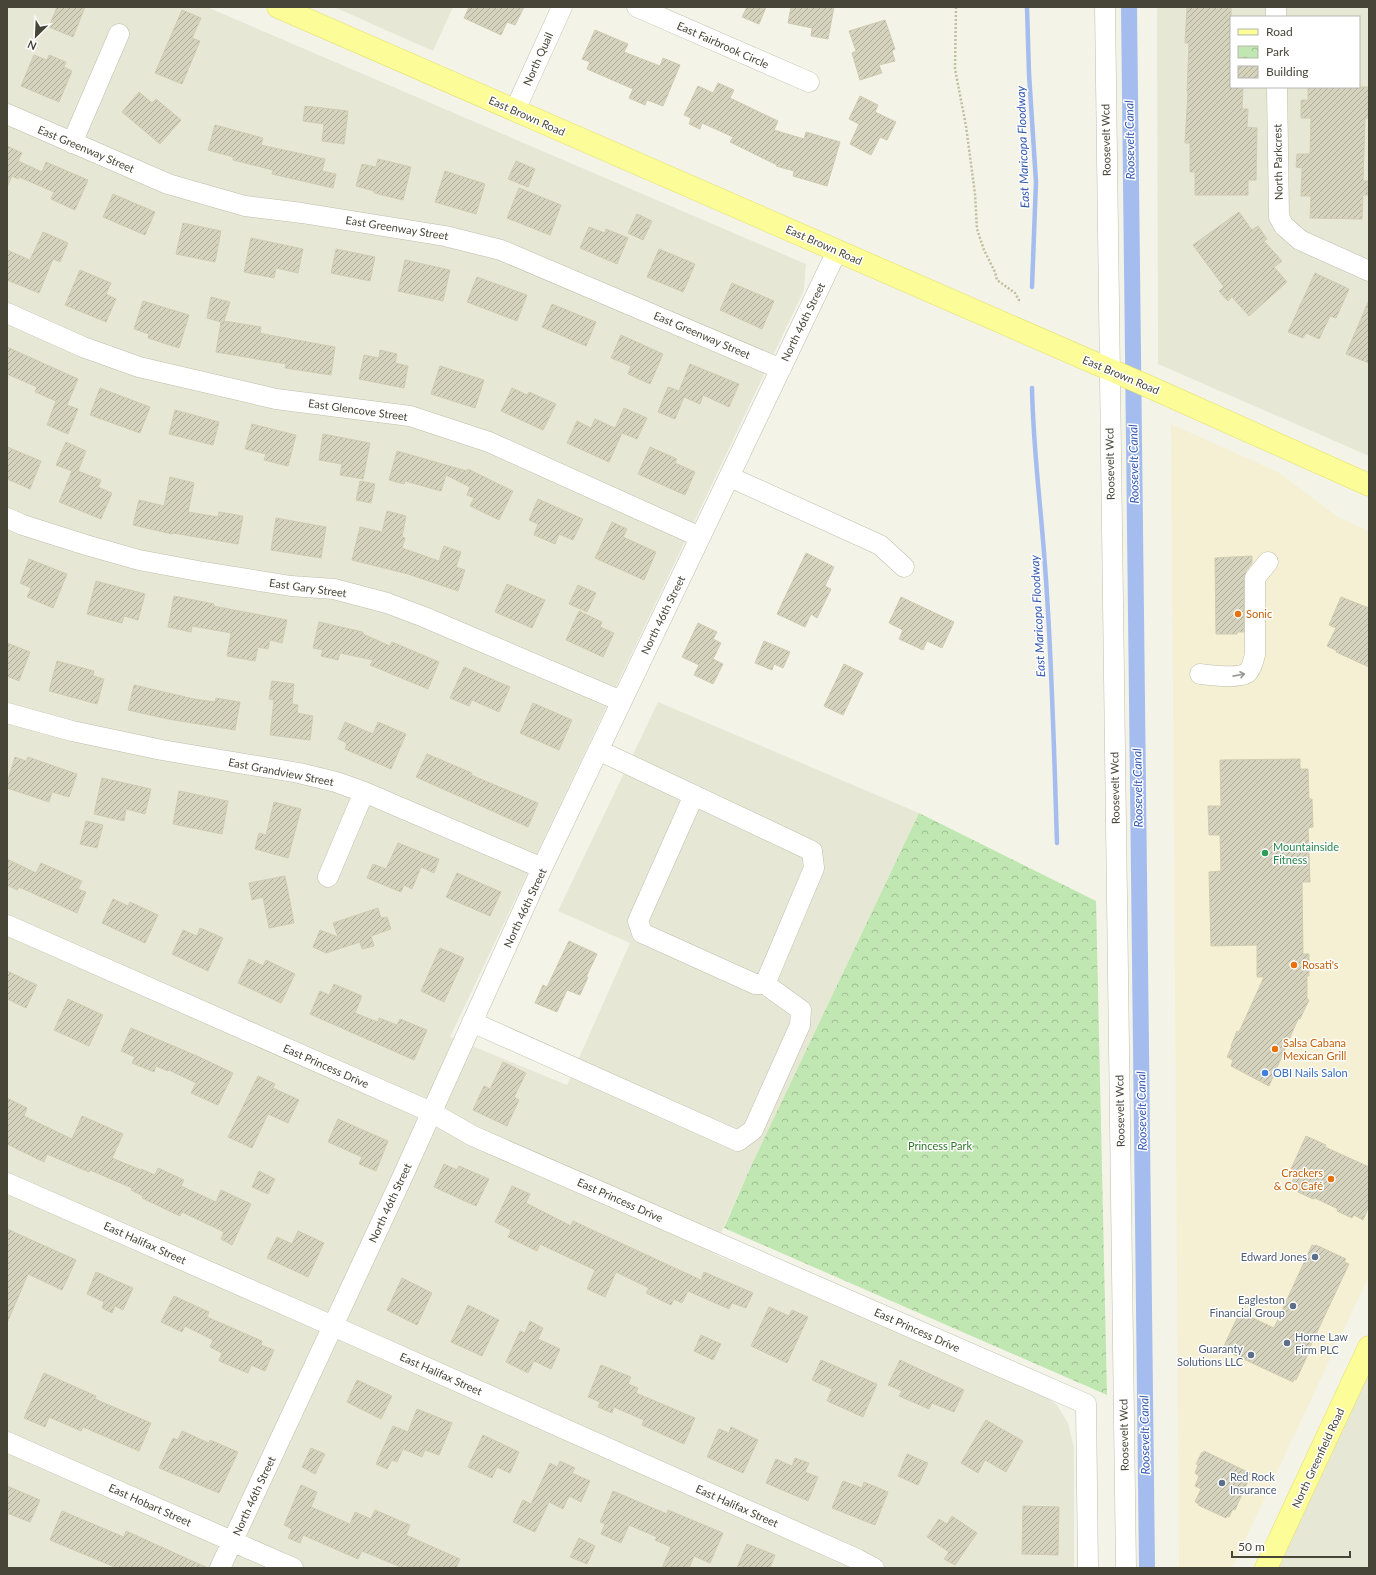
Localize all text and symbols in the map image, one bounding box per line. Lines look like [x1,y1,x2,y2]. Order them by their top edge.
north arrow [16,16,56,56]
legend [1230,16,1360,88]
street label: East Fairbrook Circle [675,18,771,71]
text: Road [1266,24,1293,39]
street label: North Quail [520,30,555,87]
text: N [25,38,38,53]
text: Park [1266,44,1290,59]
text: Building [1266,64,1309,79]
water label: East Maricopa Floodway [1013,85,1032,208]
street label: East Brown Road [487,93,567,138]
water label: Roosevelt Canal [1121,100,1138,180]
street label: Roosevelt Wcd [1098,104,1113,176]
street label: East Greenway Street [36,122,137,175]
street label: North Parkcrest [1270,124,1285,200]
street label: East Greenway Street [345,213,449,242]
street label: East Brown Road [784,222,864,267]
street label: North 46th Street [778,280,827,363]
street label: East Greenway Street [652,308,753,361]
street label: East Brown Road [1081,352,1162,397]
street label: East Glencove Street [308,396,409,423]
water label: Roosevelt Canal [1125,424,1142,504]
street label: Roosevelt Wcd [1102,428,1117,500]
water label: East Maricopa Floodway [1027,554,1048,678]
street label: North 46th Street [638,573,687,656]
street label: East Gary Street [269,576,348,599]
place label: Sonic [1246,607,1272,620]
marker: Sonic [1233,609,1243,619]
one-way arrow [1232,670,1245,678]
water label: Roosevelt Canal [1129,748,1146,828]
street label: Roosevelt Wcd [1107,752,1122,824]
street label: East Grandview Street [227,755,335,788]
place label: Mountainside Fitness [1273,840,1339,866]
marker: Mountainside Fitness [1260,848,1270,858]
street label: North 46th Street [500,866,549,950]
place label: Rosati's [1302,958,1339,971]
marker: Rosati's [1289,960,1299,970]
place label: Salsa Cabana Mexican Grill [1283,1036,1346,1062]
street label: East Princess Drive [281,1041,371,1090]
marker: Salsa Cabana Mexican Grill [1270,1044,1280,1054]
place label: OBI Nails Salon [1273,1066,1348,1079]
marker: OBI Nails Salon [1260,1068,1270,1078]
water label: Roosevelt Canal [1133,1071,1150,1151]
street label: Roosevelt Wcd [1112,1075,1127,1147]
park label: Princess Park [908,1139,972,1152]
street label: North 46th Street [365,1161,414,1245]
place label: Crackers & Co Café [1274,1166,1323,1192]
marker: Crackers & Co Café [1326,1174,1336,1184]
street label: East Princess Drive [575,1175,665,1224]
street label: East Halifax Street [102,1219,188,1267]
place label: Edward Jones [1241,1250,1307,1263]
marker: Edward Jones [1310,1252,1320,1262]
place label: Eagleston Financial Group [1209,1293,1285,1319]
marker: Eagleston Financial Group [1288,1301,1298,1311]
street label: East Princess Drive [872,1305,962,1354]
place label: Horne Law Firm PLC [1295,1330,1348,1356]
marker: Horne Law Firm PLC [1282,1338,1292,1348]
place label: Guaranty Solutions LLC [1177,1342,1244,1368]
street label: East Halifax Street [398,1350,484,1398]
marker: Guaranty Solutions LLC [1246,1350,1256,1360]
water label: Roosevelt Canal [1136,1395,1153,1475]
street label: Roosevelt Wcd [1116,1399,1131,1471]
street label: North Greenfield Road [1289,1406,1346,1510]
street label: North 46th Street [229,1454,278,1538]
place label: Red Rock Insurance [1230,1470,1277,1496]
marker: Red Rock Insurance [1217,1478,1227,1488]
street label: East Hobart Street [107,1480,194,1529]
street label: East Halifax Street [694,1482,780,1530]
scale bar [1232,1533,1350,1559]
text: 50 m [1238,1539,1265,1554]

